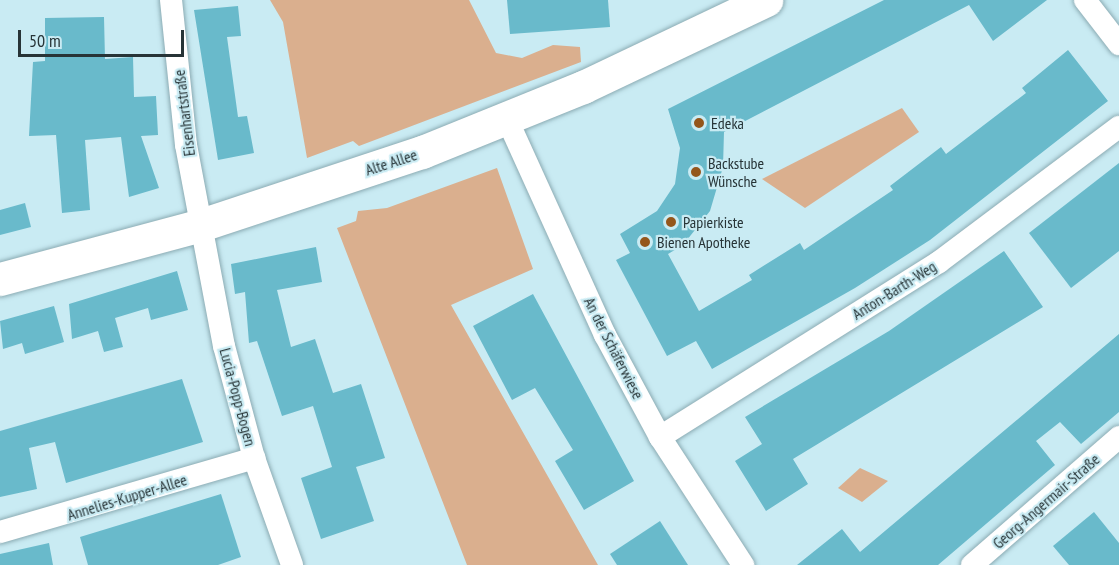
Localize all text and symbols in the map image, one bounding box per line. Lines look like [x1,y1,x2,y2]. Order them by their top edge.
scale bar [21,18,188,56]
text: 50 m [29,29,61,52]
street label: Eisenhartstraße [169,69,199,157]
place label: Edeka [711,113,744,133]
marker: Edeka [692,116,706,130]
street label: Alte Allee [363,145,419,179]
place label: Backstube Wünsche [708,153,764,191]
marker: Backstube Wünsche [689,165,703,179]
place label: Papierkiste [683,212,744,232]
marker: Papierkiste [664,215,678,229]
place label: Bienen Apotheke [657,232,751,252]
marker: Bienen Apotheke [638,235,652,249]
street label: Anton-Barth-Weg [848,256,940,324]
street label: An der Schäferwiese [580,294,648,402]
street label: Lucia-Popp-Bogen [216,346,260,448]
street label: Georg-Angermair-Straße [989,449,1103,553]
street label: Annelies-Kupper-Allee [65,470,189,524]

